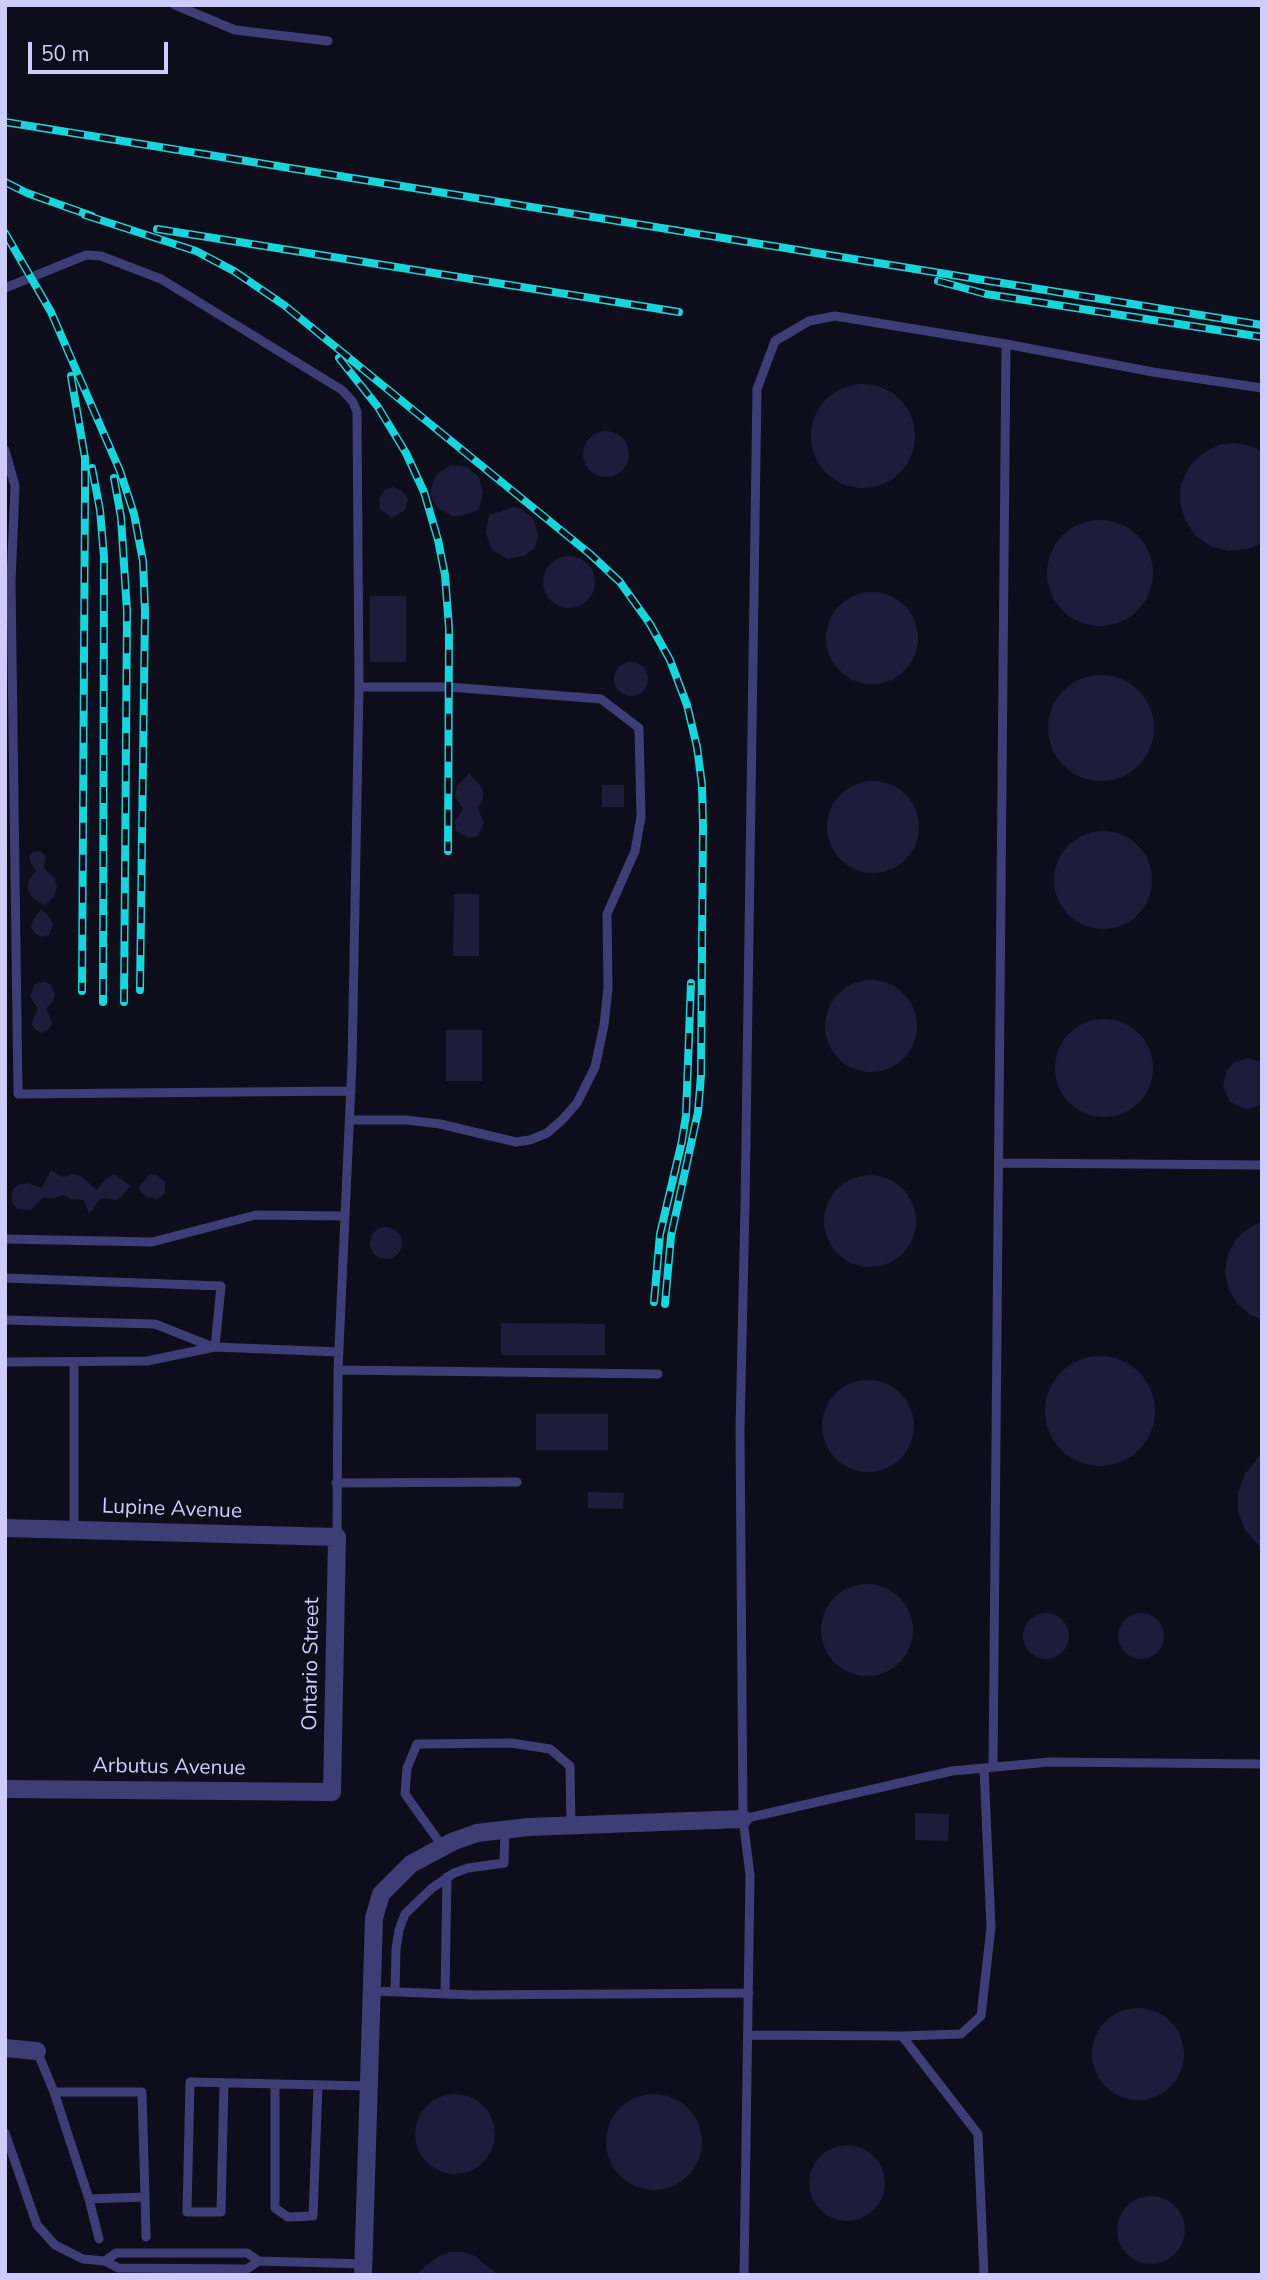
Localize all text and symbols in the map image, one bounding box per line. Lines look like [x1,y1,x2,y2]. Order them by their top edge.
scale bar [32,28,172,72]
text: 50 m [41,40,90,68]
street label: Lupine Avenue [102,1495,242,1525]
street label: Ontario Street [298,1597,326,1731]
street label: Arbutus Avenue [92,1754,246,1782]

